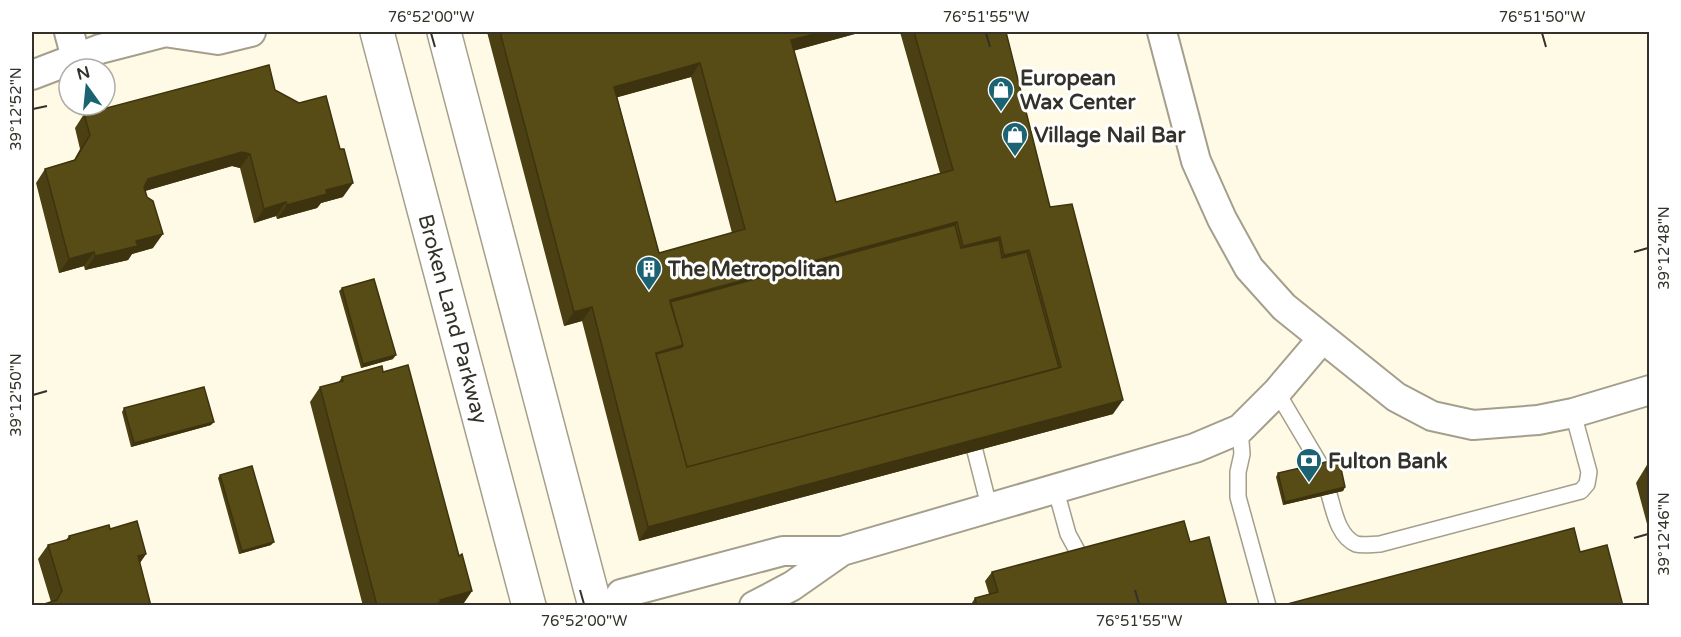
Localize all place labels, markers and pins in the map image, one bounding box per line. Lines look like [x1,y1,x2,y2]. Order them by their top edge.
place label: European Wax Center [1020,66,1136,115]
shop icon: European Wax Center [986,75,1016,113]
shop icon: Village Nail Bar [1000,120,1030,158]
place label: Village Nail Bar [1034,123,1186,148]
building icon: The Metropolitan [634,254,664,292]
place label: The Metropolitan [667,257,840,282]
bank icon: Fulton Bank [1294,446,1324,484]
place label: Fulton Bank [1328,449,1448,474]

